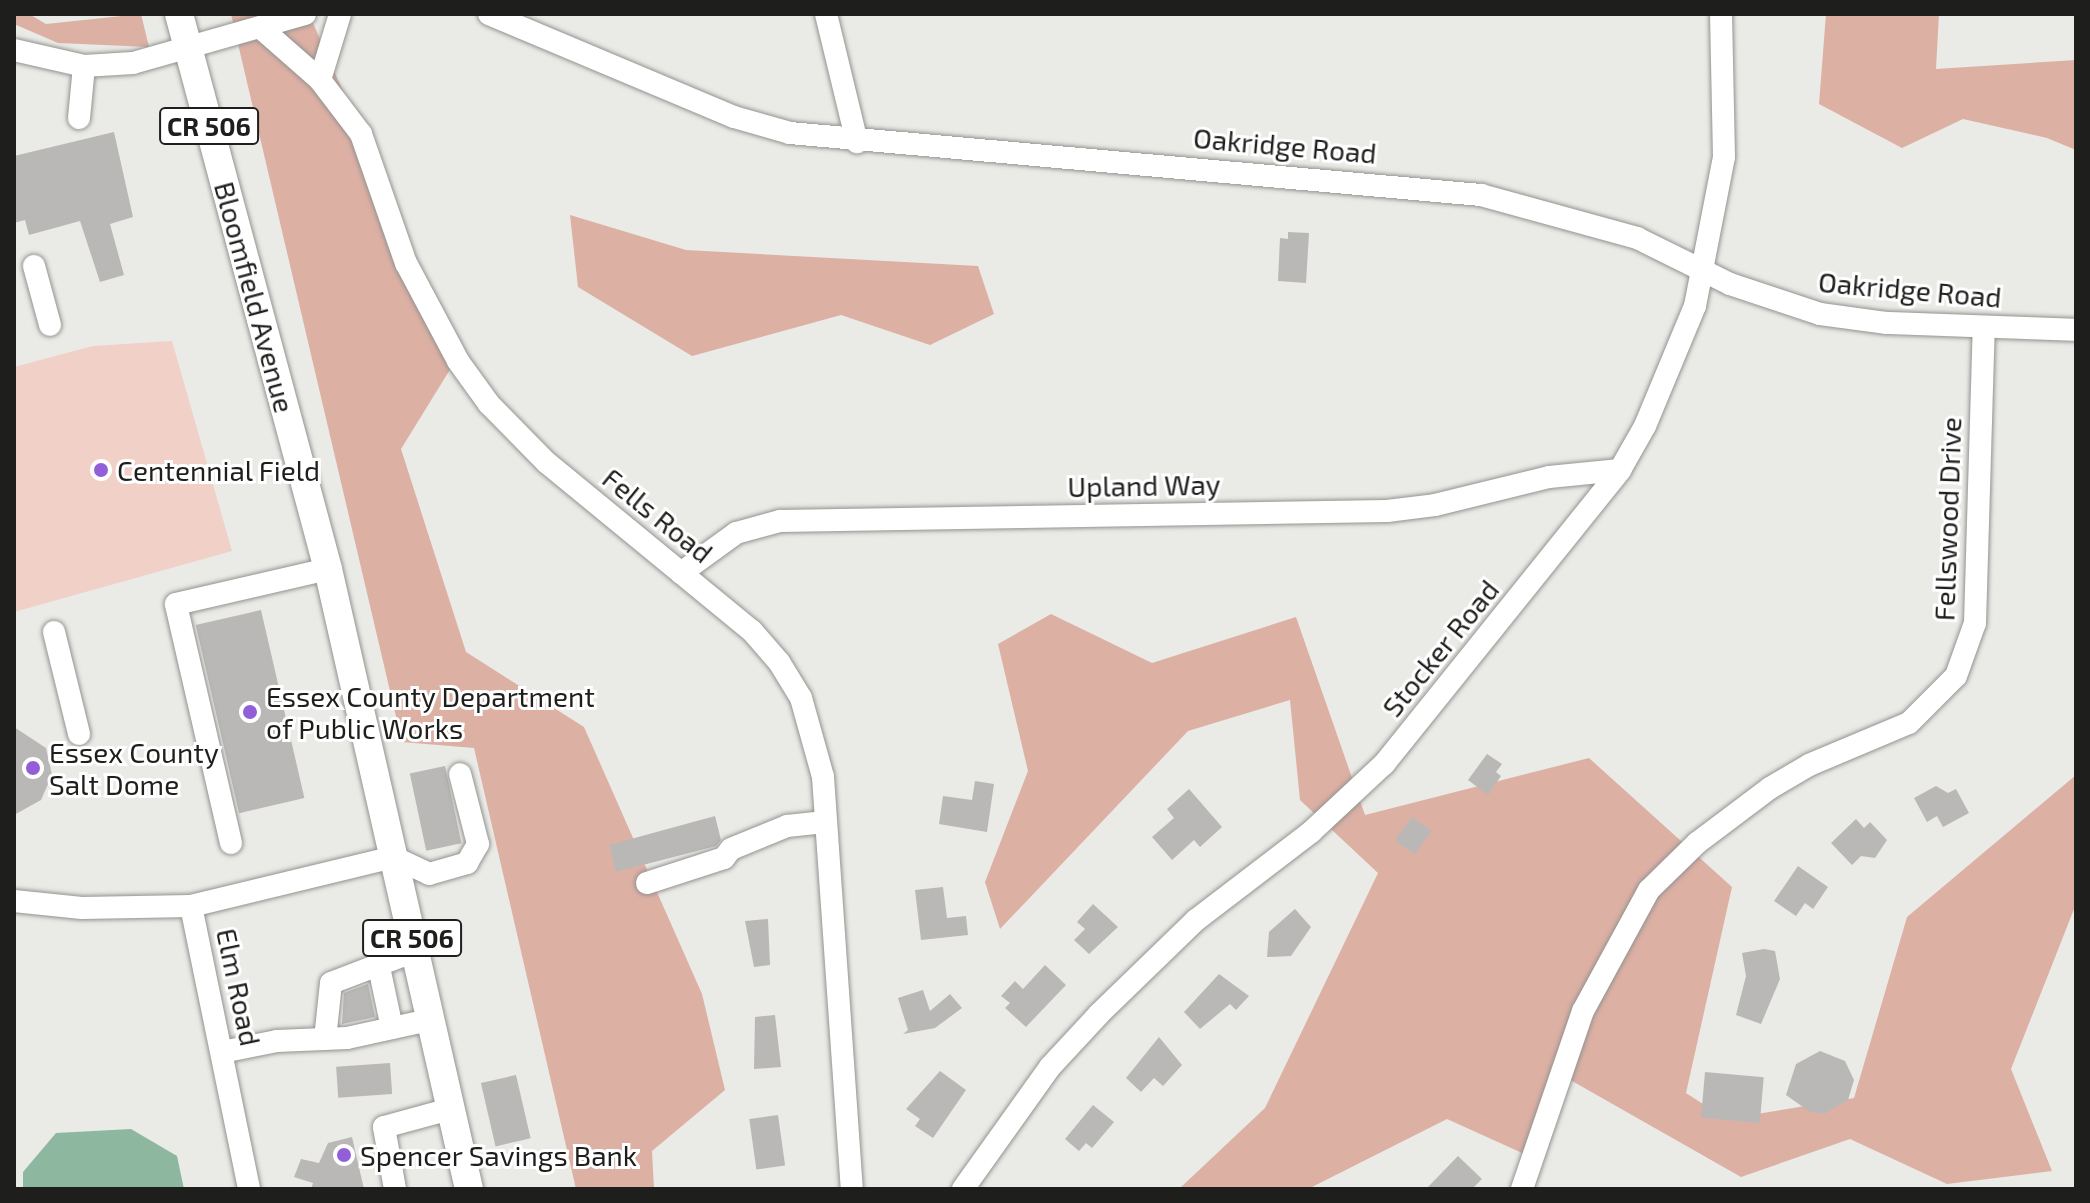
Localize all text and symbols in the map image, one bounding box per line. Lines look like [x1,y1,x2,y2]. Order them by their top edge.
road number: CR 506 [159,104,259,148]
street label: Oakridge Road [1192,120,1378,170]
street label: Bloomfield Avenue [208,177,302,417]
street label: Oakridge Road [1817,264,2003,314]
street label: Fellswood Drive [1927,416,1967,622]
place label: Centennial Field [117,453,321,487]
marker: Centennial Field [92,461,110,479]
street label: Fells Road [596,461,720,569]
street label: Upland Way [1067,467,1221,503]
street label: Stocker Road [1375,573,1505,723]
place label: Essex County Department of Public Works [266,679,596,745]
marker: Essex County Department of Public Works [241,703,259,721]
place label: Essex County Salt Dome [49,735,219,801]
marker: Essex County Salt Dome [24,759,42,777]
road number: CR 506 [362,916,462,960]
street label: Elm Road [210,925,268,1049]
place label: Spencer Savings Bank [360,1138,638,1172]
marker: Spencer Savings Bank [335,1146,353,1164]

